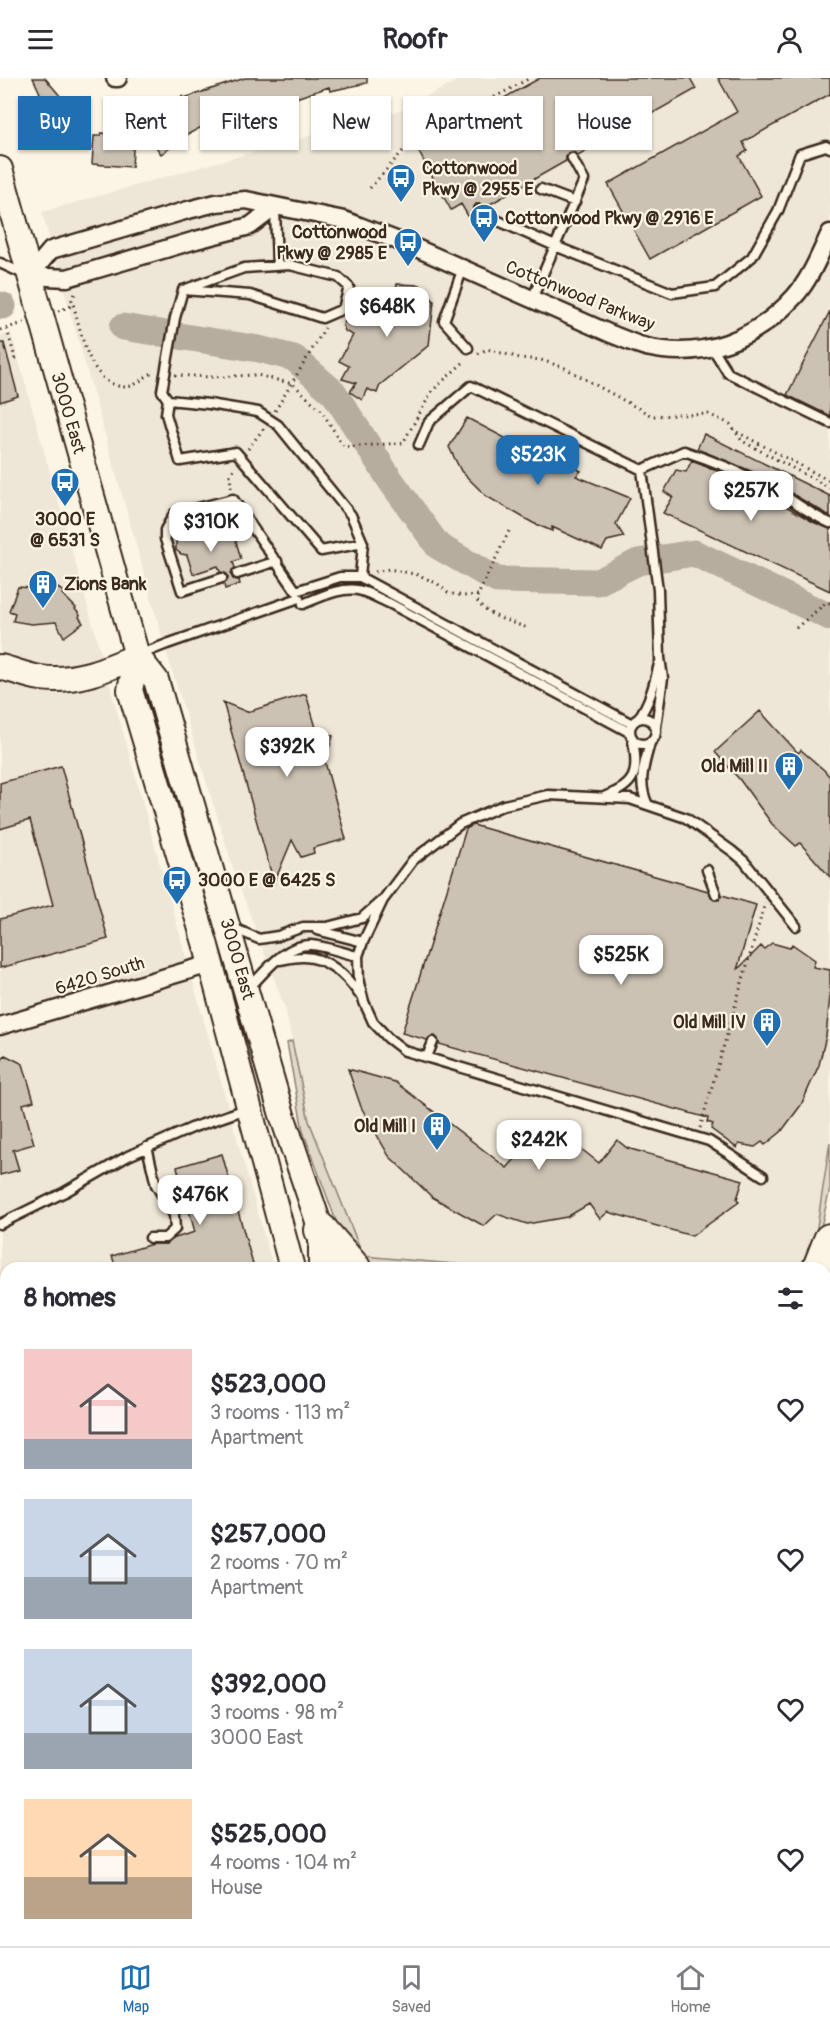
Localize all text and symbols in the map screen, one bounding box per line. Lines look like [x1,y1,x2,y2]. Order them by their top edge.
icon: menu [24,23,57,56]
text: Roofr [382,23,448,56]
icon: person [773,23,806,56]
chip: Buy [18,96,91,150]
chip: Rent [103,96,188,150]
chip: Filters [200,96,299,150]
chip: New [311,96,391,150]
chip: Apartment [403,96,543,150]
chip: House [555,96,652,150]
place label: Cottonwood Pkwy @ 2955 E [422,157,534,201]
bus stop icon: Cottonwood Pkwy @ 2955 E [385,162,417,204]
bus stop icon: Cottonwood Pkwy @ 2916 E [468,202,500,244]
place label: Cottonwood Pkwy @ 2916 E [505,207,714,230]
place label: Cottonwood Pkwy @ 2985 E [276,221,388,265]
bus stop icon: Cottonwood Pkwy @ 2985 E [392,226,424,268]
street label: Cottonwood Parkway [502,256,658,337]
pin: $648K [345,287,429,338]
text: $648K [359,294,415,319]
street label: 3000 East [45,370,91,457]
pin: $523K [496,435,580,486]
text: $523K [510,442,566,467]
bus stop icon: 3000 E @ 6531 S [49,466,81,508]
pin: $257K [709,471,793,522]
text: $257K [723,478,779,503]
pin: $310K [169,502,253,553]
place label: 3000 E @ 6531 S [30,508,100,552]
text: $310K [183,509,239,534]
building icon: Zions Bank [27,568,59,610]
place label: Zions Bank [64,573,147,596]
pin: $392K [245,727,329,778]
text: $392K [259,734,315,759]
building icon: Old Mill II [773,750,805,792]
place label: Old Mill II [701,755,768,778]
bus stop icon: 3000 E @ 6425 S [161,864,193,906]
place label: 3000 E @ 6425 S [198,869,335,892]
street label: 3000 East [214,916,260,1003]
pin: $525K [579,935,663,986]
text: $525K [593,942,649,967]
street label: 6420 South [53,952,147,1000]
building icon: Old Mill IV [751,1006,783,1048]
place label: Old Mill IV [673,1011,746,1034]
building icon: Old Mill I [421,1110,453,1152]
place label: Old Mill I [354,1115,416,1138]
pin: $242K [497,1120,581,1171]
text: $242K [511,1127,567,1152]
pin: $476K [158,1175,242,1226]
text: $476K [172,1182,228,1207]
text: 8 homes [24,1282,116,1314]
icon: filters [774,1282,807,1315]
text: $523,000 [210,1368,326,1400]
icon: home [72,1373,144,1445]
icon: heart [774,1393,807,1426]
text: 3 rooms · 113 m² [210,1400,350,1425]
text: Apartment [210,1425,303,1450]
text: $257,000 [210,1518,326,1550]
icon: home [72,1523,144,1595]
icon: heart [774,1543,807,1576]
text: 2 rooms · 70 m² [210,1550,348,1575]
text: Apartment [210,1575,303,1600]
text: $392,000 [210,1668,326,1700]
icon: home [72,1673,144,1745]
icon: heart [774,1693,807,1726]
text: 3 rooms · 98 m² [210,1700,344,1725]
text: 3000 East [210,1725,303,1750]
text: $525,000 [210,1818,327,1850]
icon: home [72,1823,144,1895]
icon: heart [774,1843,807,1876]
text: 4 rooms · 104 m² [210,1850,357,1875]
text: House [210,1875,262,1900]
tab: Map [119,1961,152,2017]
tab: Saved [391,1961,431,2017]
tab: Home [670,1961,711,2017]

